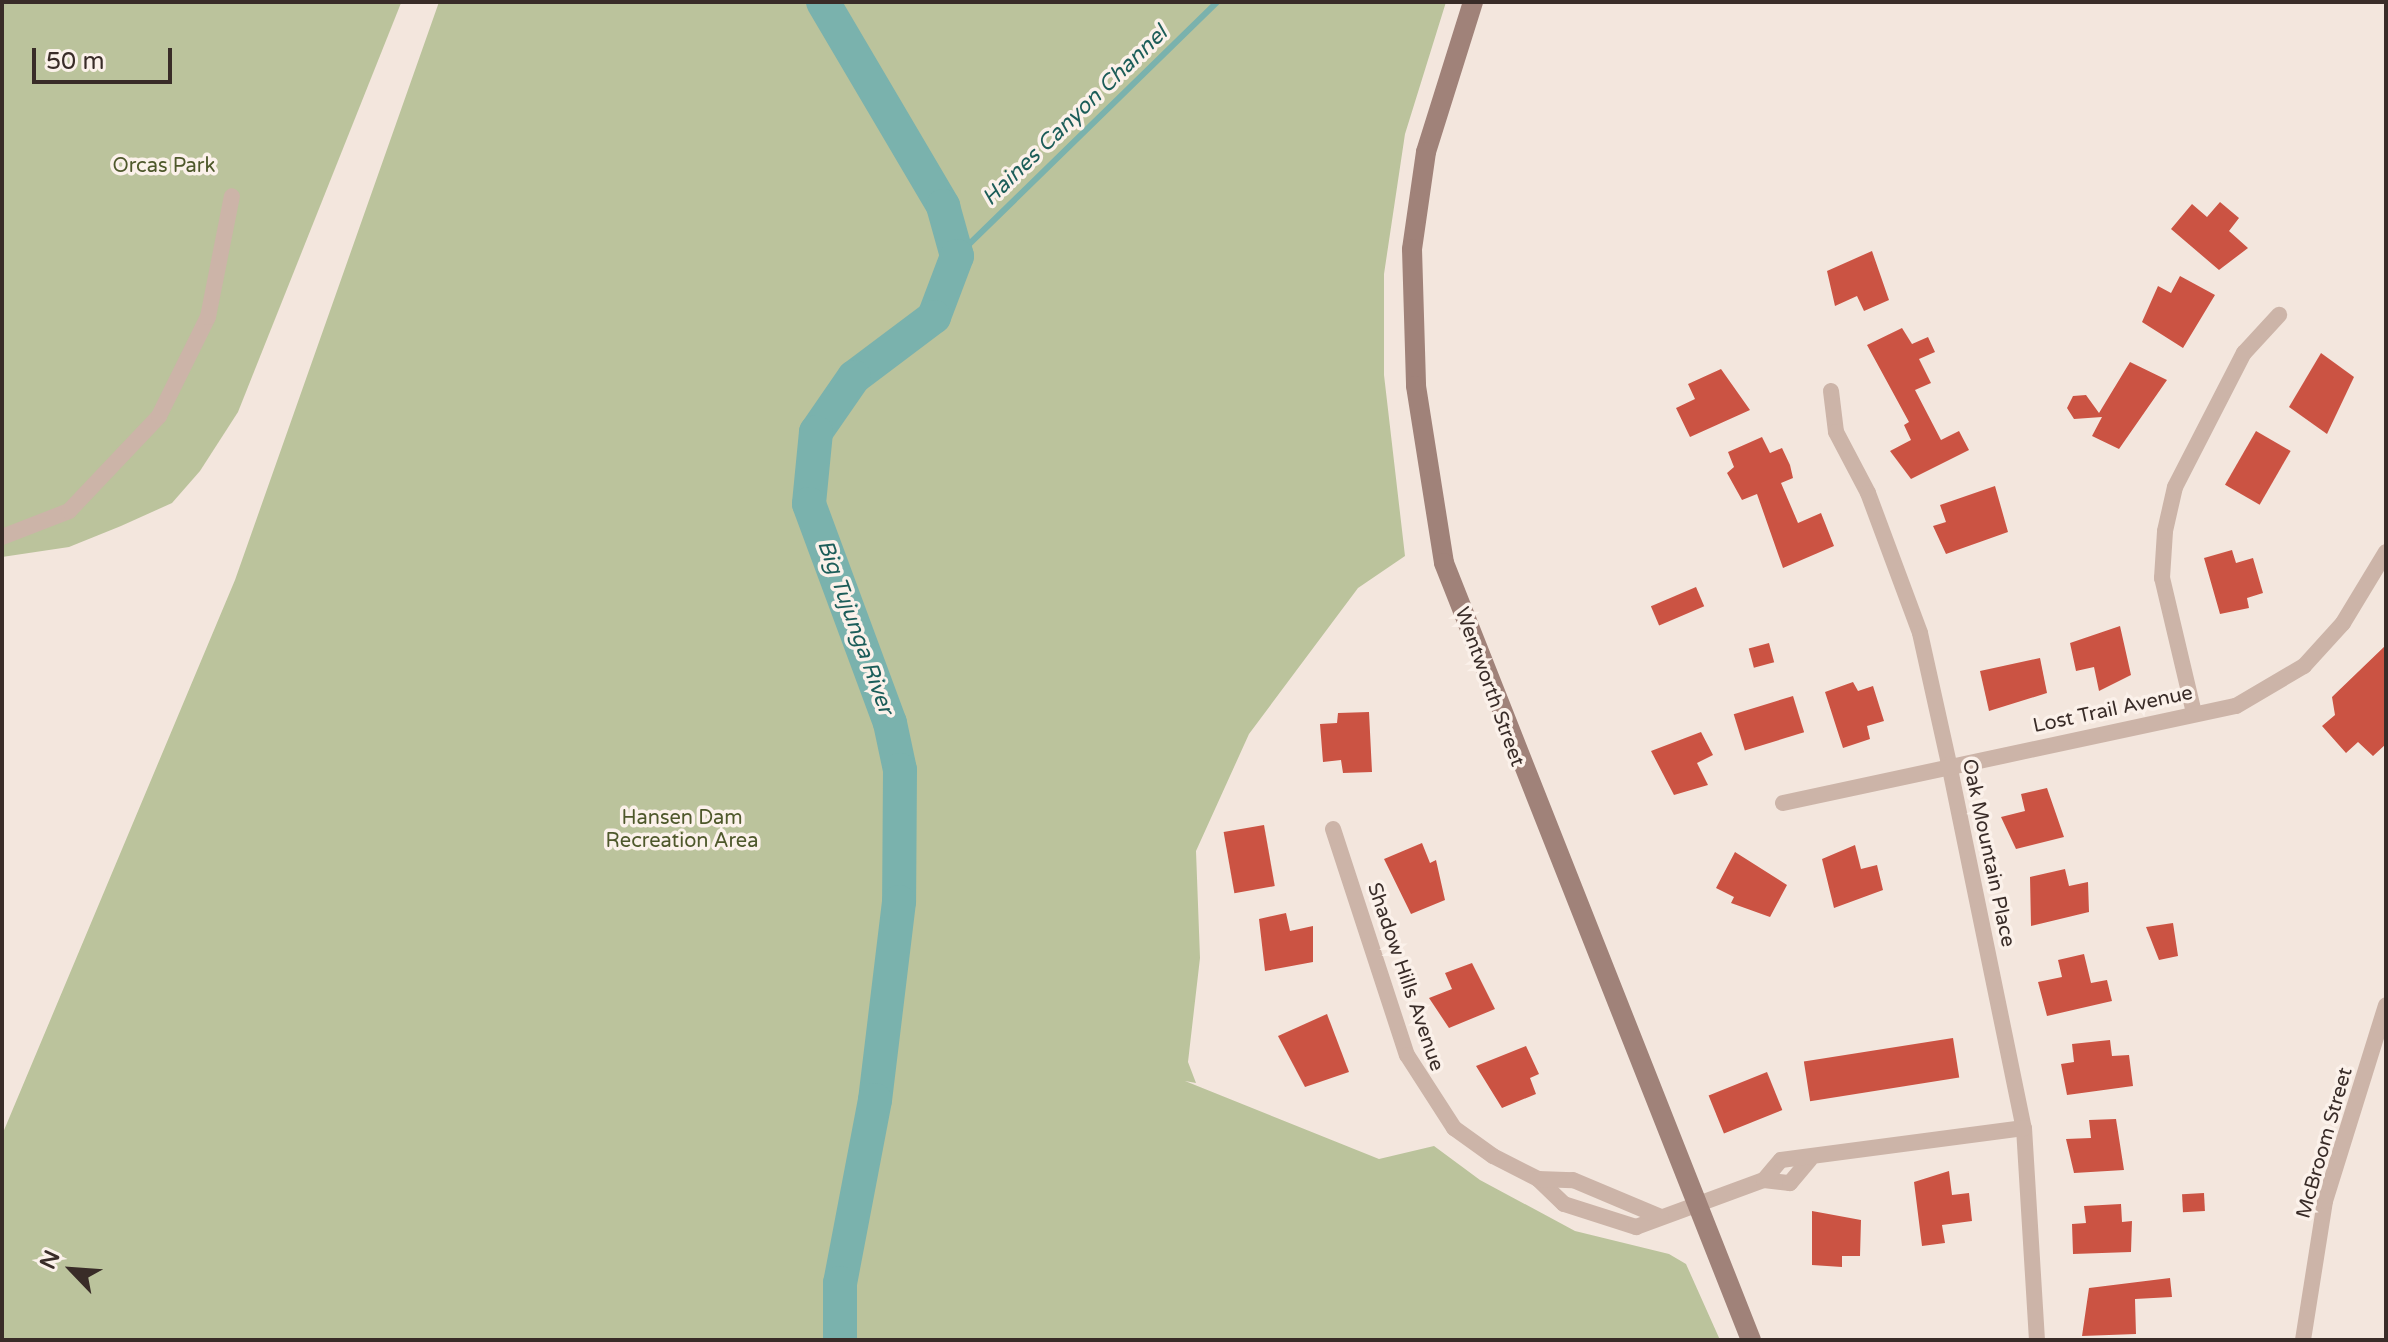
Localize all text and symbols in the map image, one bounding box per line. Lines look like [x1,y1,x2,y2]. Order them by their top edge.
water label: Haines Canyon Channel [977,21,1173,211]
scale bar [36,32,176,82]
text: 50 m [46,47,104,76]
park label: Orcas Park [113,154,215,178]
water label: Big Tujunga River [811,536,899,718]
street label: Wentworth Street [1449,604,1529,770]
street label: Lost Trail Avenue [2031,681,2195,739]
street label: Oak Mountain Place [1956,757,2020,949]
park label: Hansen Dam Recreation Area [606,807,758,854]
street label: Shadow Hills Avenue [1362,880,1448,1074]
street label: McBroom Street [2292,1065,2358,1221]
north arrow [32,1230,112,1310]
text: N [35,1246,66,1273]

